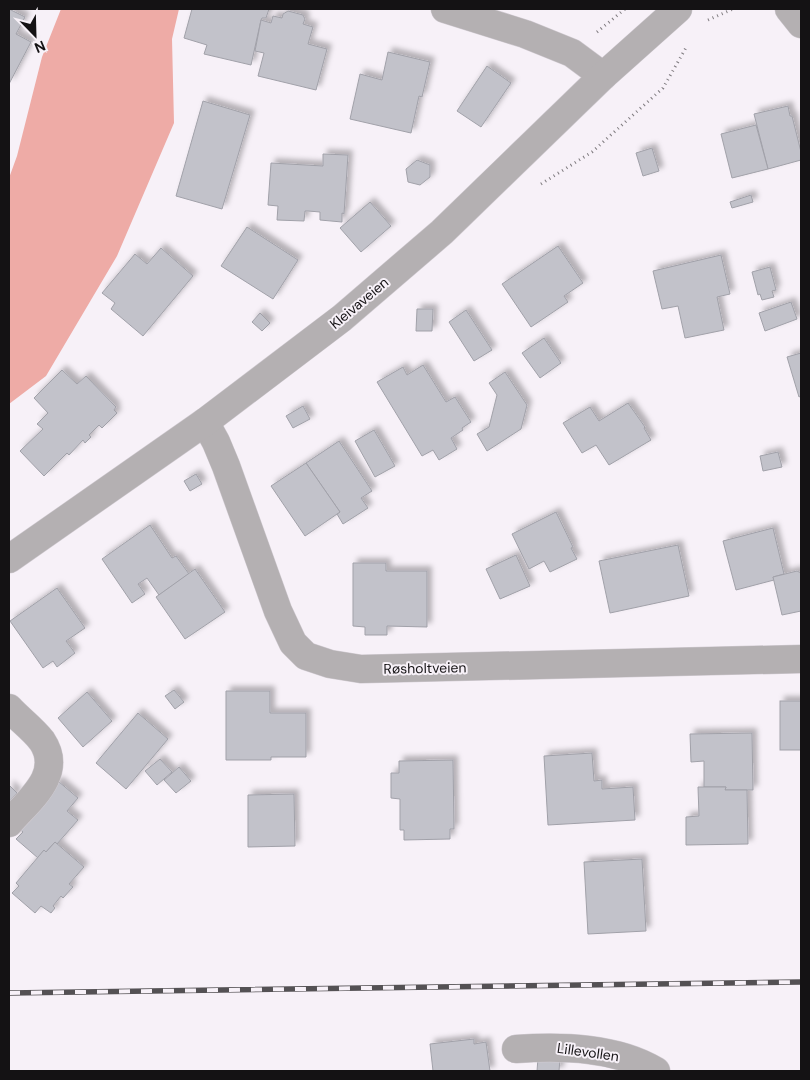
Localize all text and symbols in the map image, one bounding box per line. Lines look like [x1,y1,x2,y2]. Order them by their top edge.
north arrow [10,10,60,60]
text: N [32,37,48,57]
street label: Kleivaveien [326,273,392,333]
street label: Røsholtveien [383,658,467,678]
street label: Lillevollen [556,1039,620,1065]

